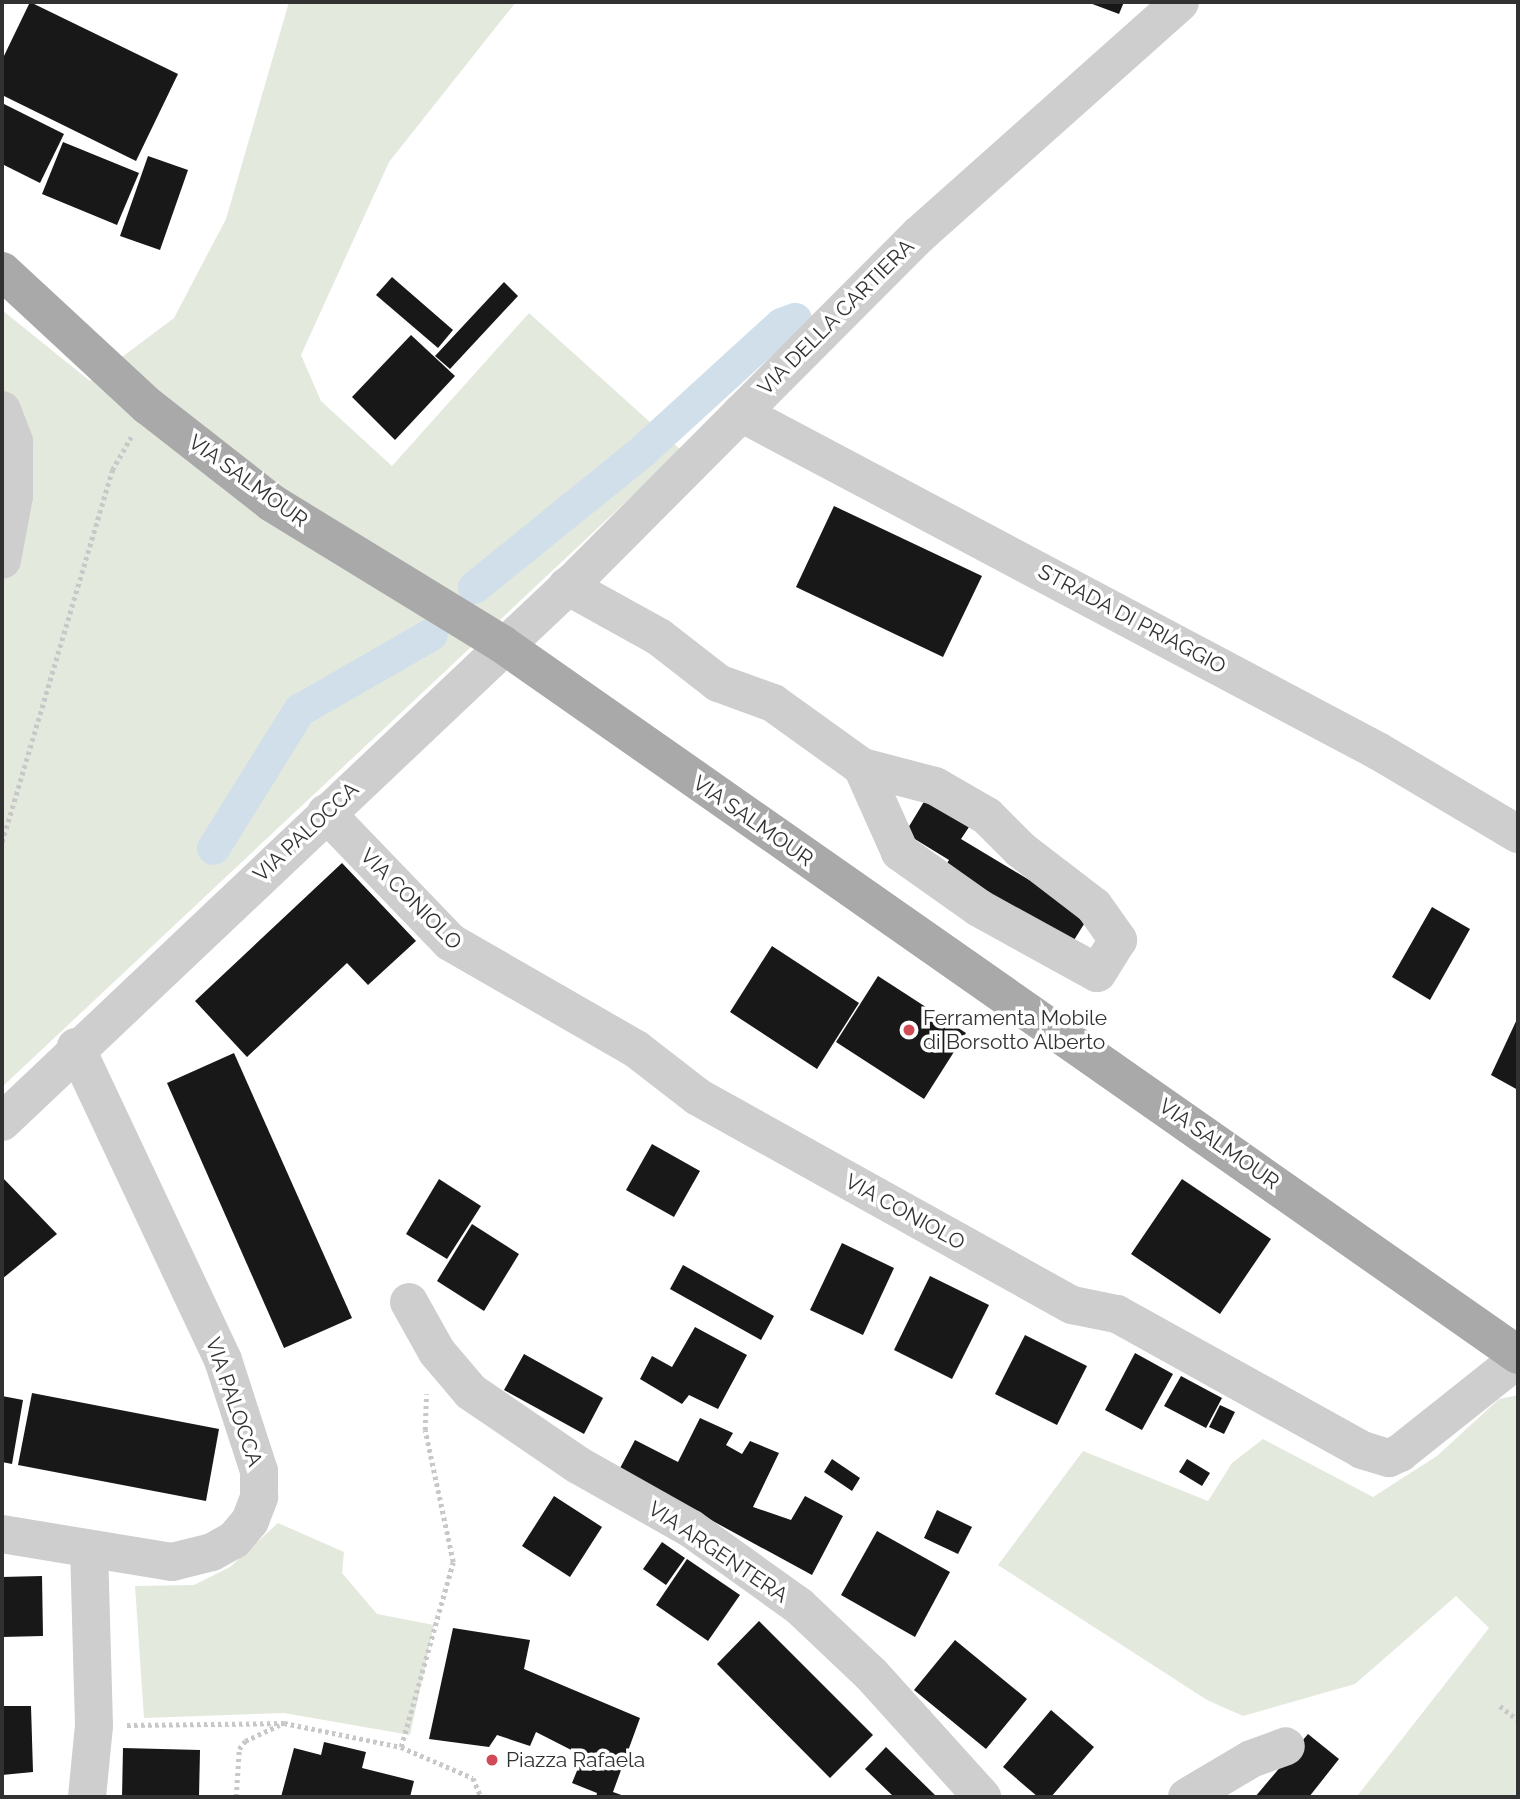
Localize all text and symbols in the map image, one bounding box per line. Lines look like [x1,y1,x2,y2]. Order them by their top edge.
street label: VIA DELLA CARTIERA [752,233,920,401]
street label: VIA SALMOUR [183,429,313,533]
street label: STRADA DI PRIAGGIO [1034,559,1230,679]
street label: VIA SALMOUR [688,770,818,872]
street label: VIA PALOCCA [248,777,364,887]
street label: VIA CONIOLO [355,843,467,955]
place label: Ferramenta Mobile di Borsotto Alberto [923,1005,1107,1055]
marker: Ferramenta Mobile di Borsotto Alberto [901,1022,917,1038]
street label: VIA SALMOUR [1154,1093,1284,1195]
street label: VIA CONIOLO [840,1169,970,1255]
street label: VIA PALOCCA [200,1334,268,1470]
street label: VIA ARGENTERA [643,1496,793,1608]
place label: Piazza Rafaela [506,1747,645,1773]
marker: Piazza Rafaela [484,1752,500,1768]

